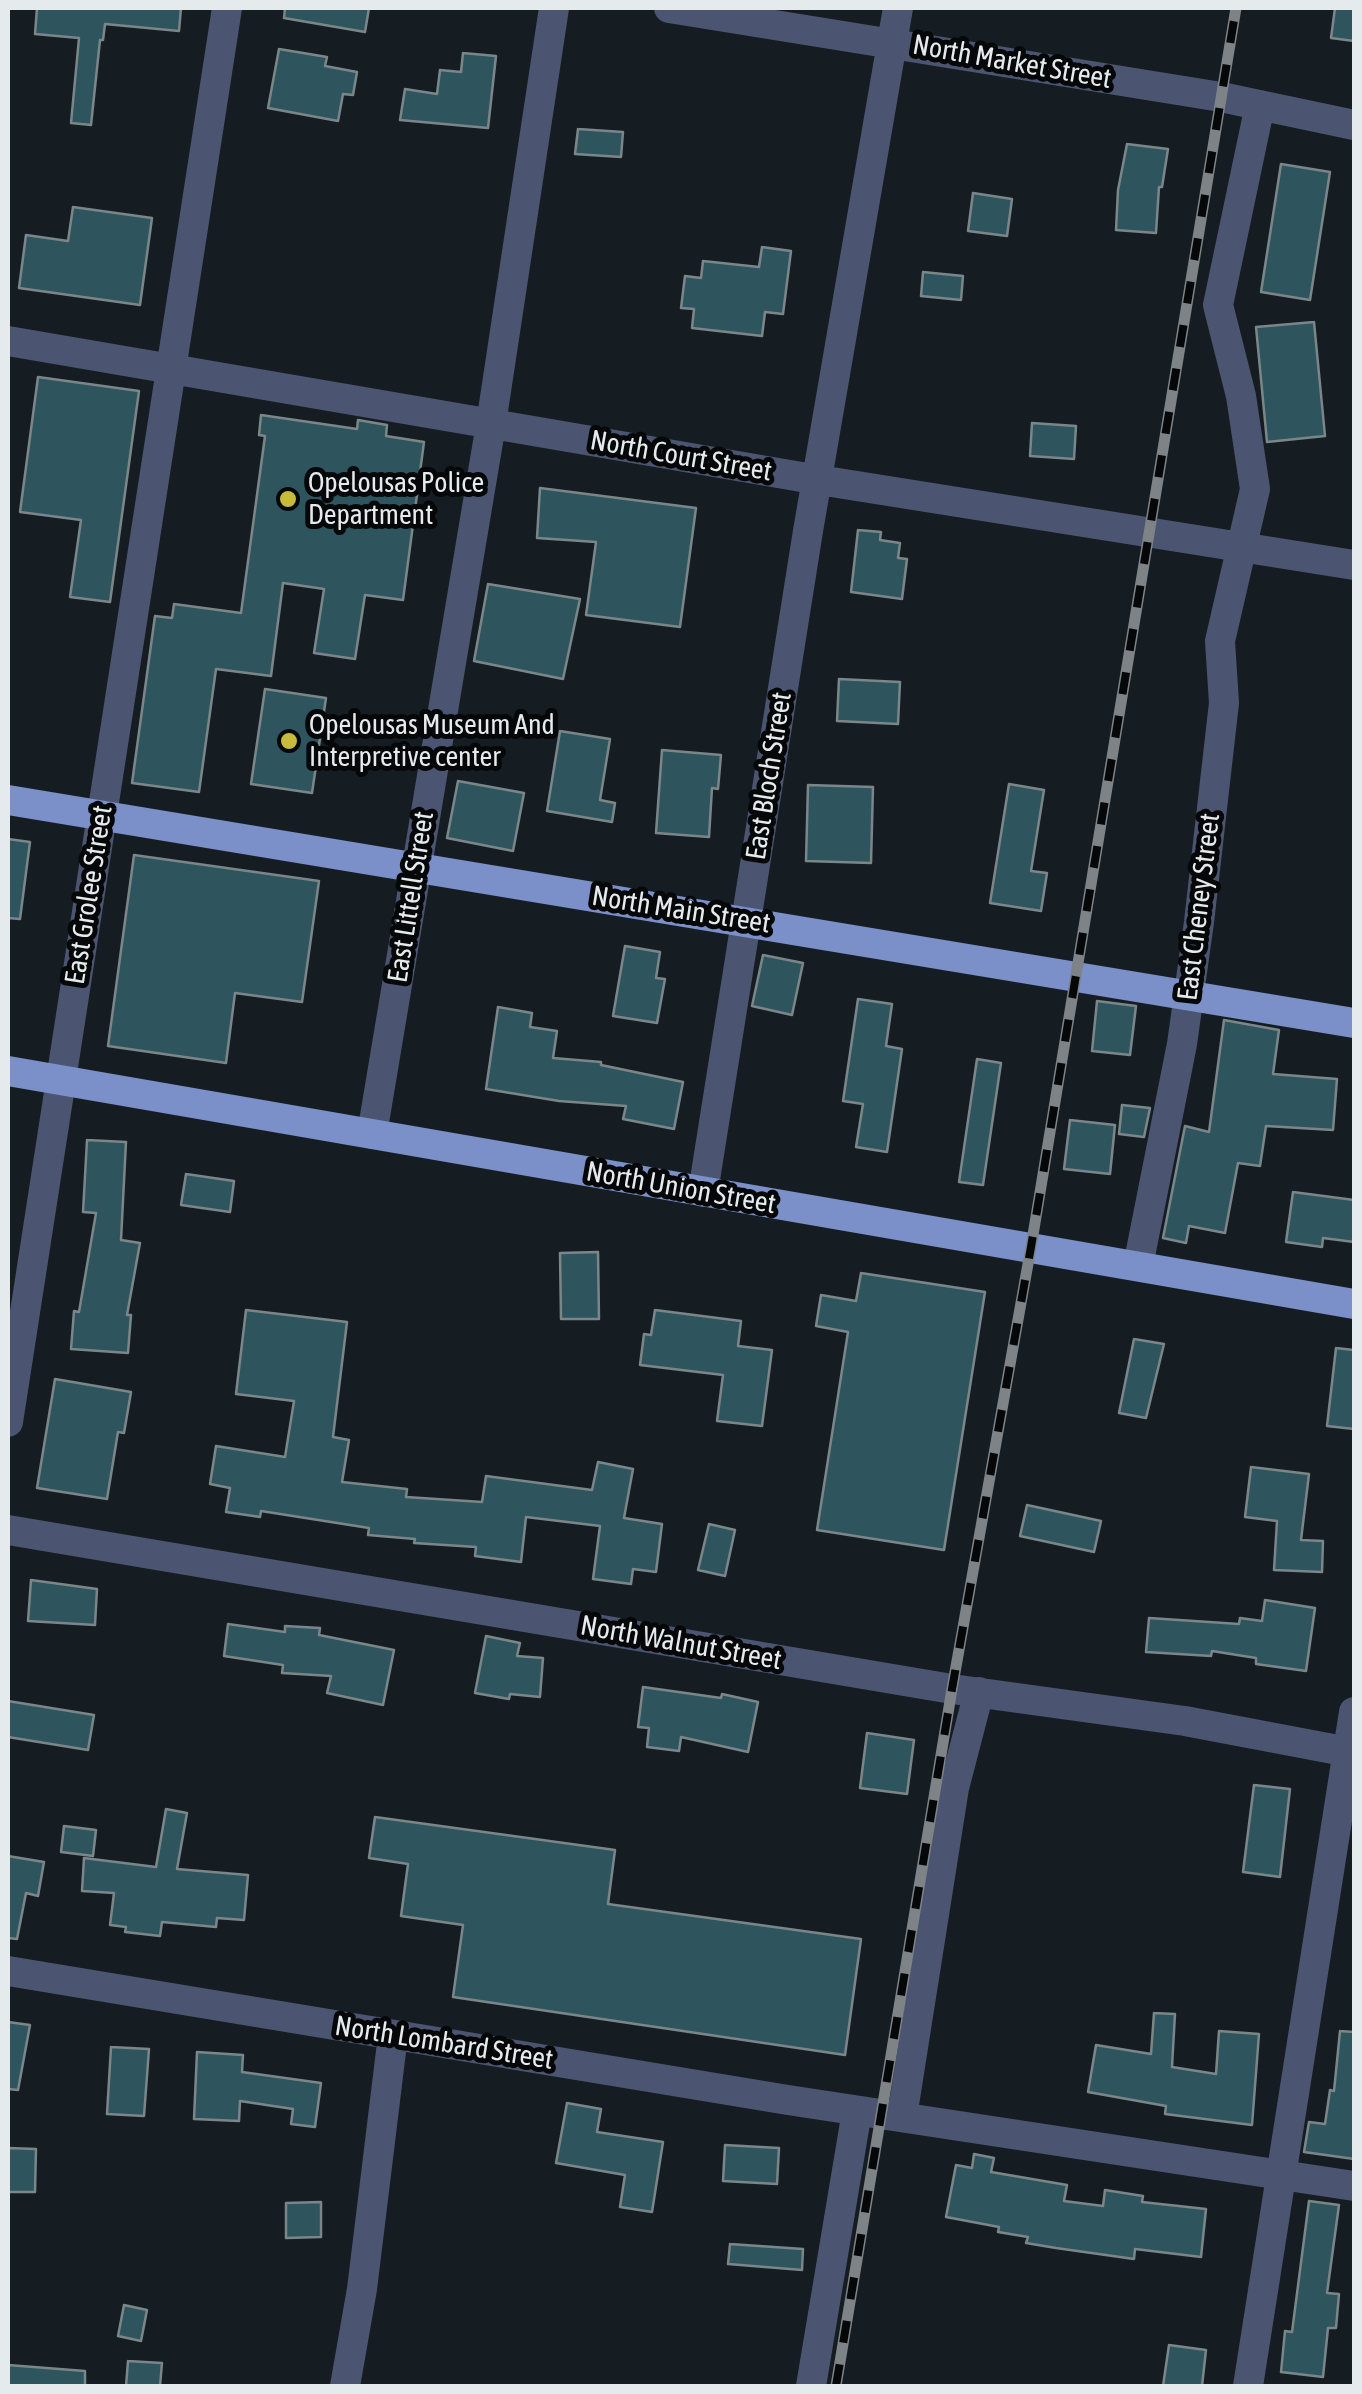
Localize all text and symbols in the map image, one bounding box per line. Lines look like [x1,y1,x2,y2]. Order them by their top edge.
street label: North Market Street [910,28,1114,96]
street label: North Court Street [588,424,774,488]
place label: Opelousas Police Department [308,466,484,532]
marker: Opelousas Police Department [277,488,299,510]
street label: East Bloch Street [739,690,799,862]
place label: Opelousas Museum And Interpretive center [309,708,555,774]
marker: Opelousas Museum And Interpretive center [278,730,300,752]
street label: East Grolee Street [58,803,120,987]
street label: East Littell Street [381,809,441,985]
street label: East Cheney Street [1171,811,1227,1003]
street label: North Main Street [589,879,773,941]
street label: North Union Street [584,1155,778,1221]
street label: North Walnut Street [578,1609,784,1677]
street label: North Lombard Street [333,2009,555,2077]

